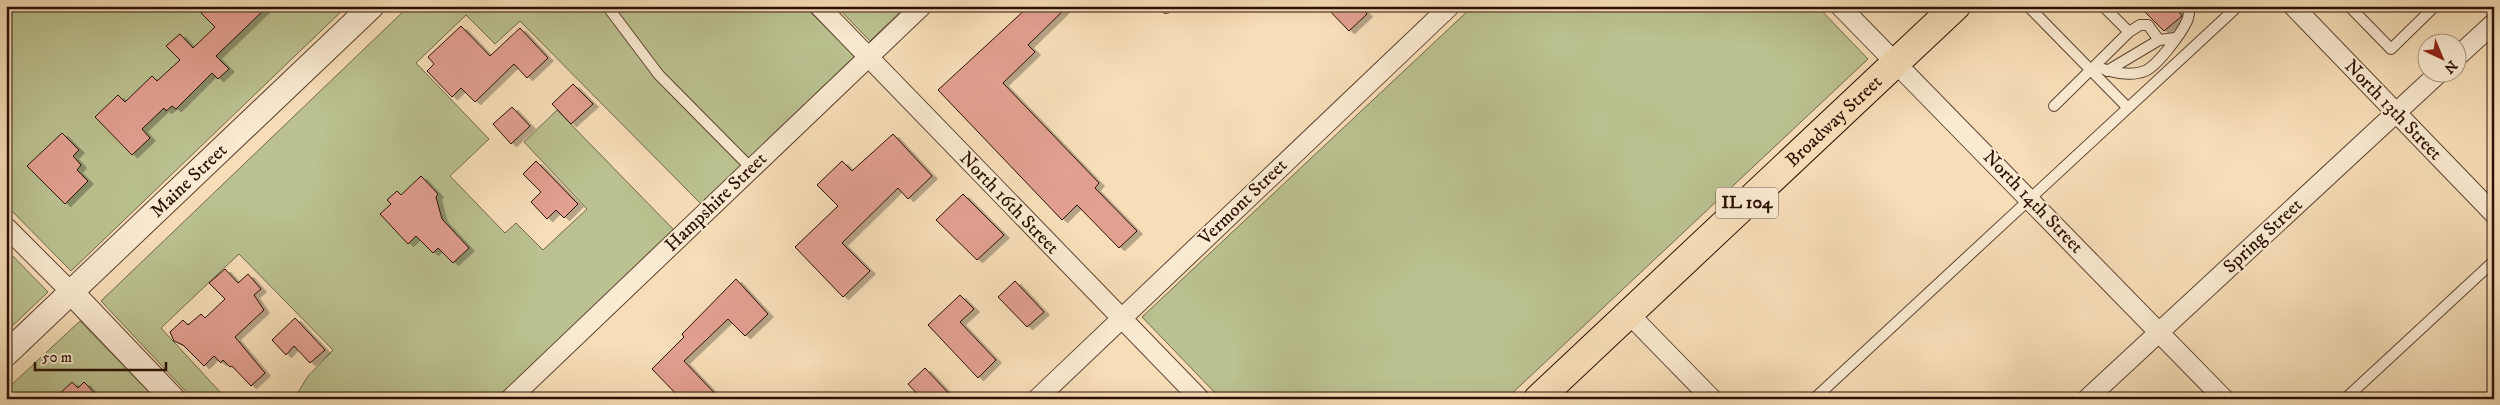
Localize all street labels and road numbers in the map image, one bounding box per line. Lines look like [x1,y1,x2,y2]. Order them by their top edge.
street label: North 13th Street [2339,55,2447,165]
street label: Broadway Street [1781,70,1887,172]
street label: Maine Street [145,139,232,222]
street label: North 14th Street [1978,146,2088,258]
street label: North 16th Street [954,147,1064,259]
street label: Hampshire Street [660,148,772,256]
street label: Vermont Street [1193,154,1292,251]
road number: IL 104 [1716,188,1778,218]
street label: Spring Street [2219,194,2307,278]

